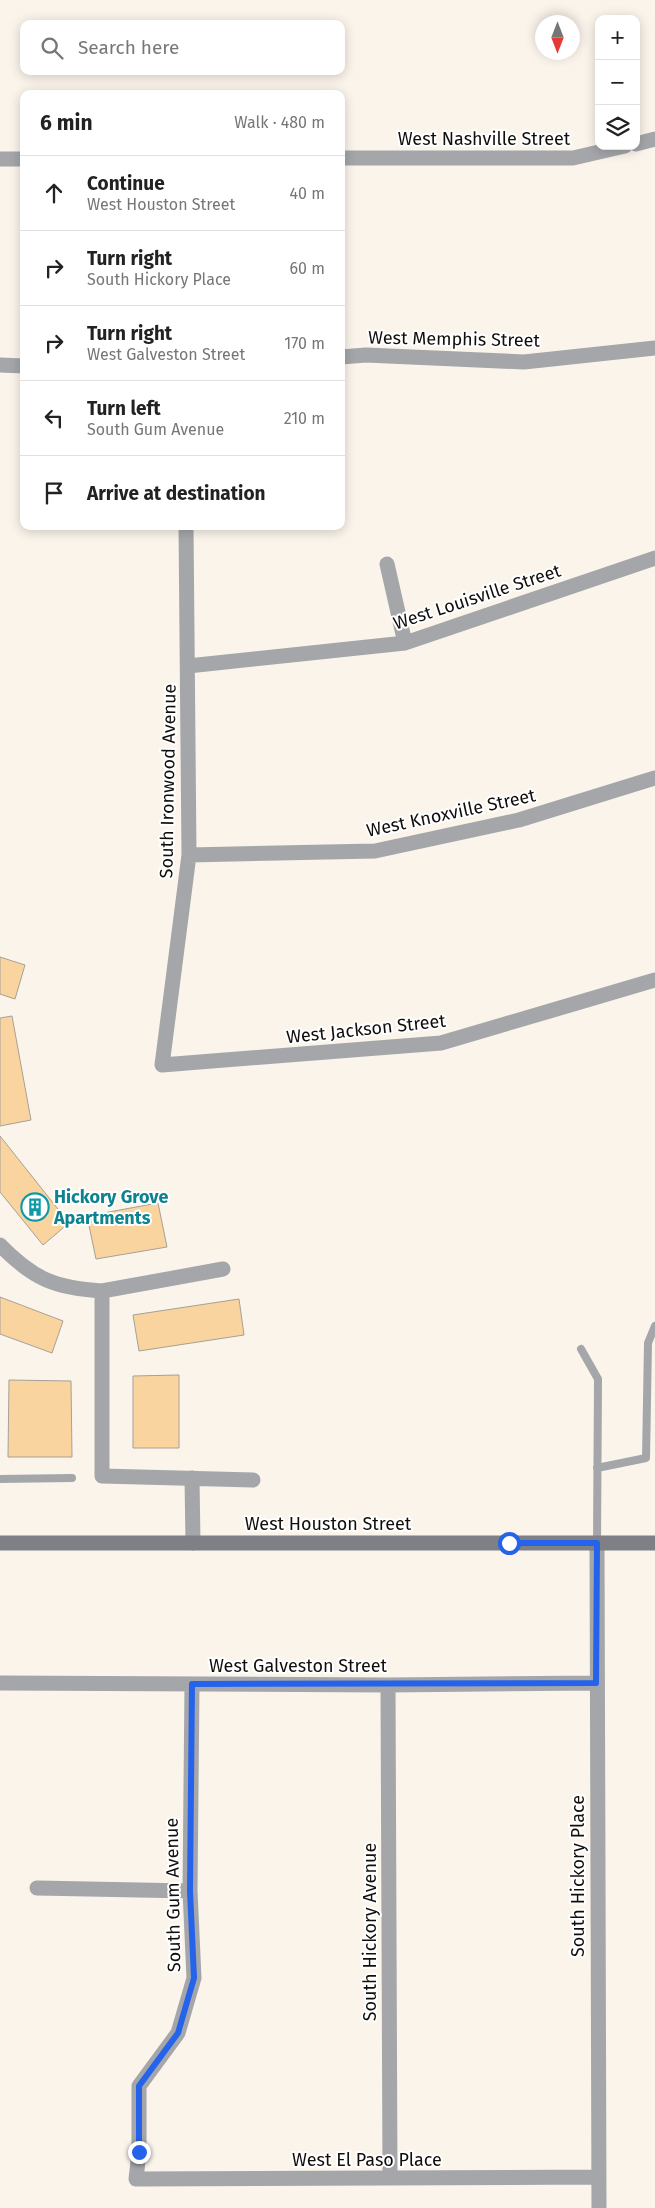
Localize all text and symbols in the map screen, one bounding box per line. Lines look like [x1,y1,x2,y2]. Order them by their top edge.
north arrow [535,15,580,60]
map controls [595,15,640,150]
button: + [595,15,640,60]
search box [20,20,345,75]
icon: search [38,34,66,62]
text: Search here [78,36,179,59]
button: − [595,60,640,105]
button: layers [595,105,640,150]
text: 6 min [40,110,93,136]
text: Walk · 480 m [234,113,325,132]
street label: West Nashville Street [398,128,571,150]
text: Continue [87,172,165,195]
icon: ahead [40,179,68,207]
text: 40 m [290,184,325,203]
text: West Houston Street [87,195,235,214]
text: Turn right [87,247,172,270]
icon: right [40,254,68,282]
text: 60 m [290,259,325,278]
text: South Hickory Place [87,270,231,289]
text: Turn right [87,322,172,345]
street label: West Memphis Street [368,327,541,352]
icon: right [40,329,68,357]
text: 170 m [284,334,325,353]
text: West Galveston Street [87,345,245,364]
text: Turn left [87,397,161,420]
icon: left [40,404,68,432]
text: 210 m [284,409,325,428]
text: South Gum Avenue [87,420,224,439]
icon: arrive [40,479,68,507]
text: Arrive at destination [87,482,266,505]
street label: West Louisville Street [391,559,564,634]
street label: South Ironwood Avenue [155,684,181,878]
street label: West Knoxville Street [364,784,538,842]
street label: West Jackson Street [285,1010,447,1048]
place label: Hickory Grove Apartments [53,1186,168,1229]
building icon: Hickory Grove Apartments [20,1192,50,1222]
street label: West Houston Street [245,1513,412,1535]
route start [498,1532,521,1555]
street label: West Galveston Street [209,1655,388,1677]
street label: South Hickory Place [567,1795,589,1957]
street label: South Gum Avenue [161,1818,185,1972]
street label: South Hickory Avenue [359,1843,381,2021]
route end [128,2141,151,2164]
street label: West El Paso Place [292,2149,442,2171]

